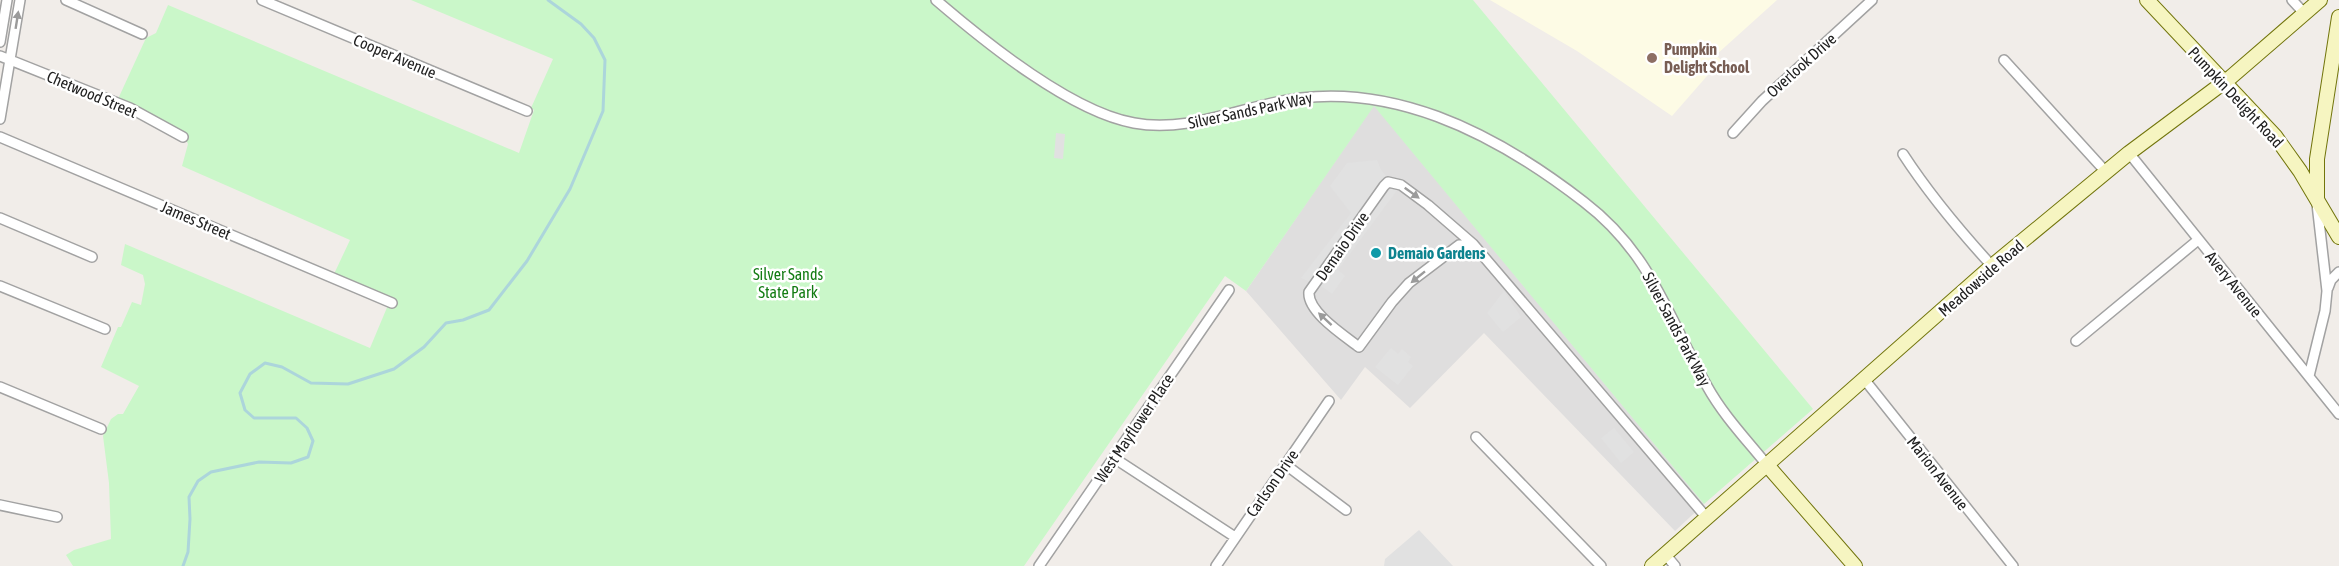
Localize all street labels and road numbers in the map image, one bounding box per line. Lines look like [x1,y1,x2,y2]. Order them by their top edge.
street label: Overlook Drive [1763,29,1839,101]
street label: Cooper Avenue [350,30,439,82]
street label: Pumpkin Delight Road [2184,43,2287,152]
street label: Chetwood Street [44,67,140,121]
street label: Silver Sands Park Way [1186,88,1314,133]
street label: James Street [158,197,234,243]
street label: Demaio Drive [1312,208,1372,284]
street label: Meadowside Road [1935,236,2027,320]
street label: Avery Avenue [2201,248,2266,321]
street label: Silver Sands Park Way [1638,269,1715,390]
street label: West Mayflower Place [1091,370,1178,487]
street label: Marion Avenue [1904,433,1972,513]
street label: Carlson Drive [1242,446,1302,520]

